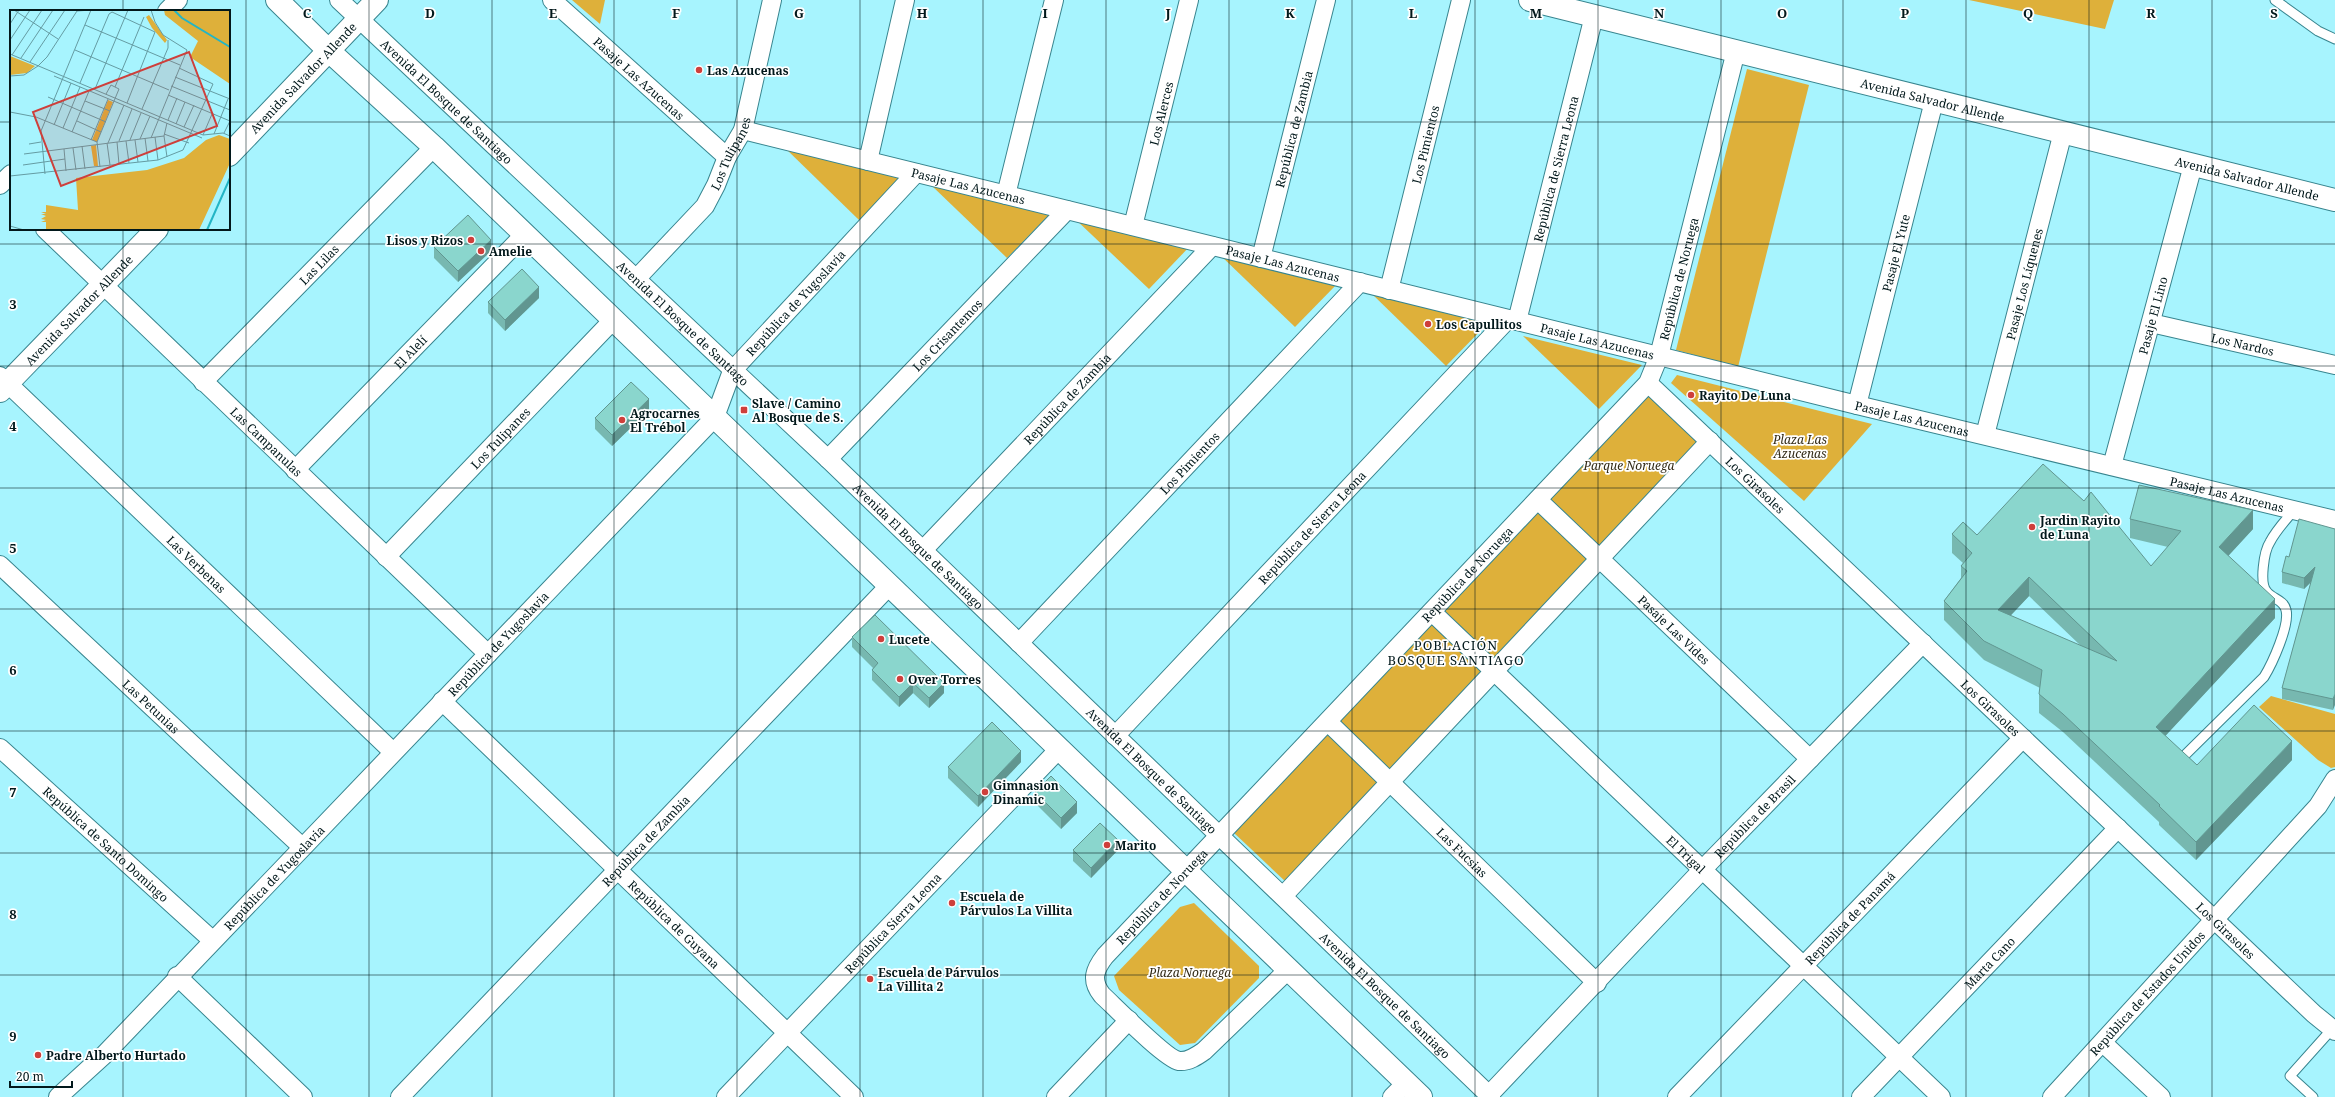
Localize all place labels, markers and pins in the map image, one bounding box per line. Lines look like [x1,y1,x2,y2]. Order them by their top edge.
place label: Las Azucenas [707,62,789,79]
marker: Las Azucenas [694,65,704,75]
place label: Lisos y Rizos [387,232,463,249]
marker: Lisos y Rizos [466,235,476,245]
place label: Amelie [489,243,532,260]
marker: Amelie [476,246,486,256]
place label: Los Capullitos [1436,316,1522,333]
marker: Los Capullitos [1423,319,1433,329]
place label: Rayito De Luna [1699,387,1791,404]
marker: Rayito De Luna [1686,390,1696,400]
place label: Slave / Camino Al Bosque de S. [752,395,844,426]
place label: Agrocarnes El Trébol [630,405,700,436]
marker: Slave / Camino Al Bosque de S. [739,405,749,415]
marker: Agrocarnes El Trébol [617,415,627,425]
place label: Jardin Rayito de Luna [2039,512,2120,543]
marker: Jardin Rayito de Luna [2027,522,2037,532]
place label: Lucete [889,631,930,648]
marker: Lucete [876,634,886,644]
place label: Over Torres [908,671,981,688]
marker: Over Torres [895,674,905,684]
place label: Gimnasion Dinamic [993,777,1059,808]
marker: Gimnasion Dinamic [980,787,990,797]
place label: Marito [1115,837,1156,854]
marker: Marito [1102,840,1112,850]
place label: Escuela de Párvulos La Villita [960,888,1072,919]
marker: Escuela de Párvulos La Villita [947,898,957,908]
place label: Escuela de Párvulos La Villita 2 [878,964,999,995]
marker: Escuela de Párvulos La Villita 2 [865,974,875,984]
place label: Padre Alberto Hurtado [46,1047,186,1064]
marker: Padre Alberto Hurtado [33,1050,43,1060]

